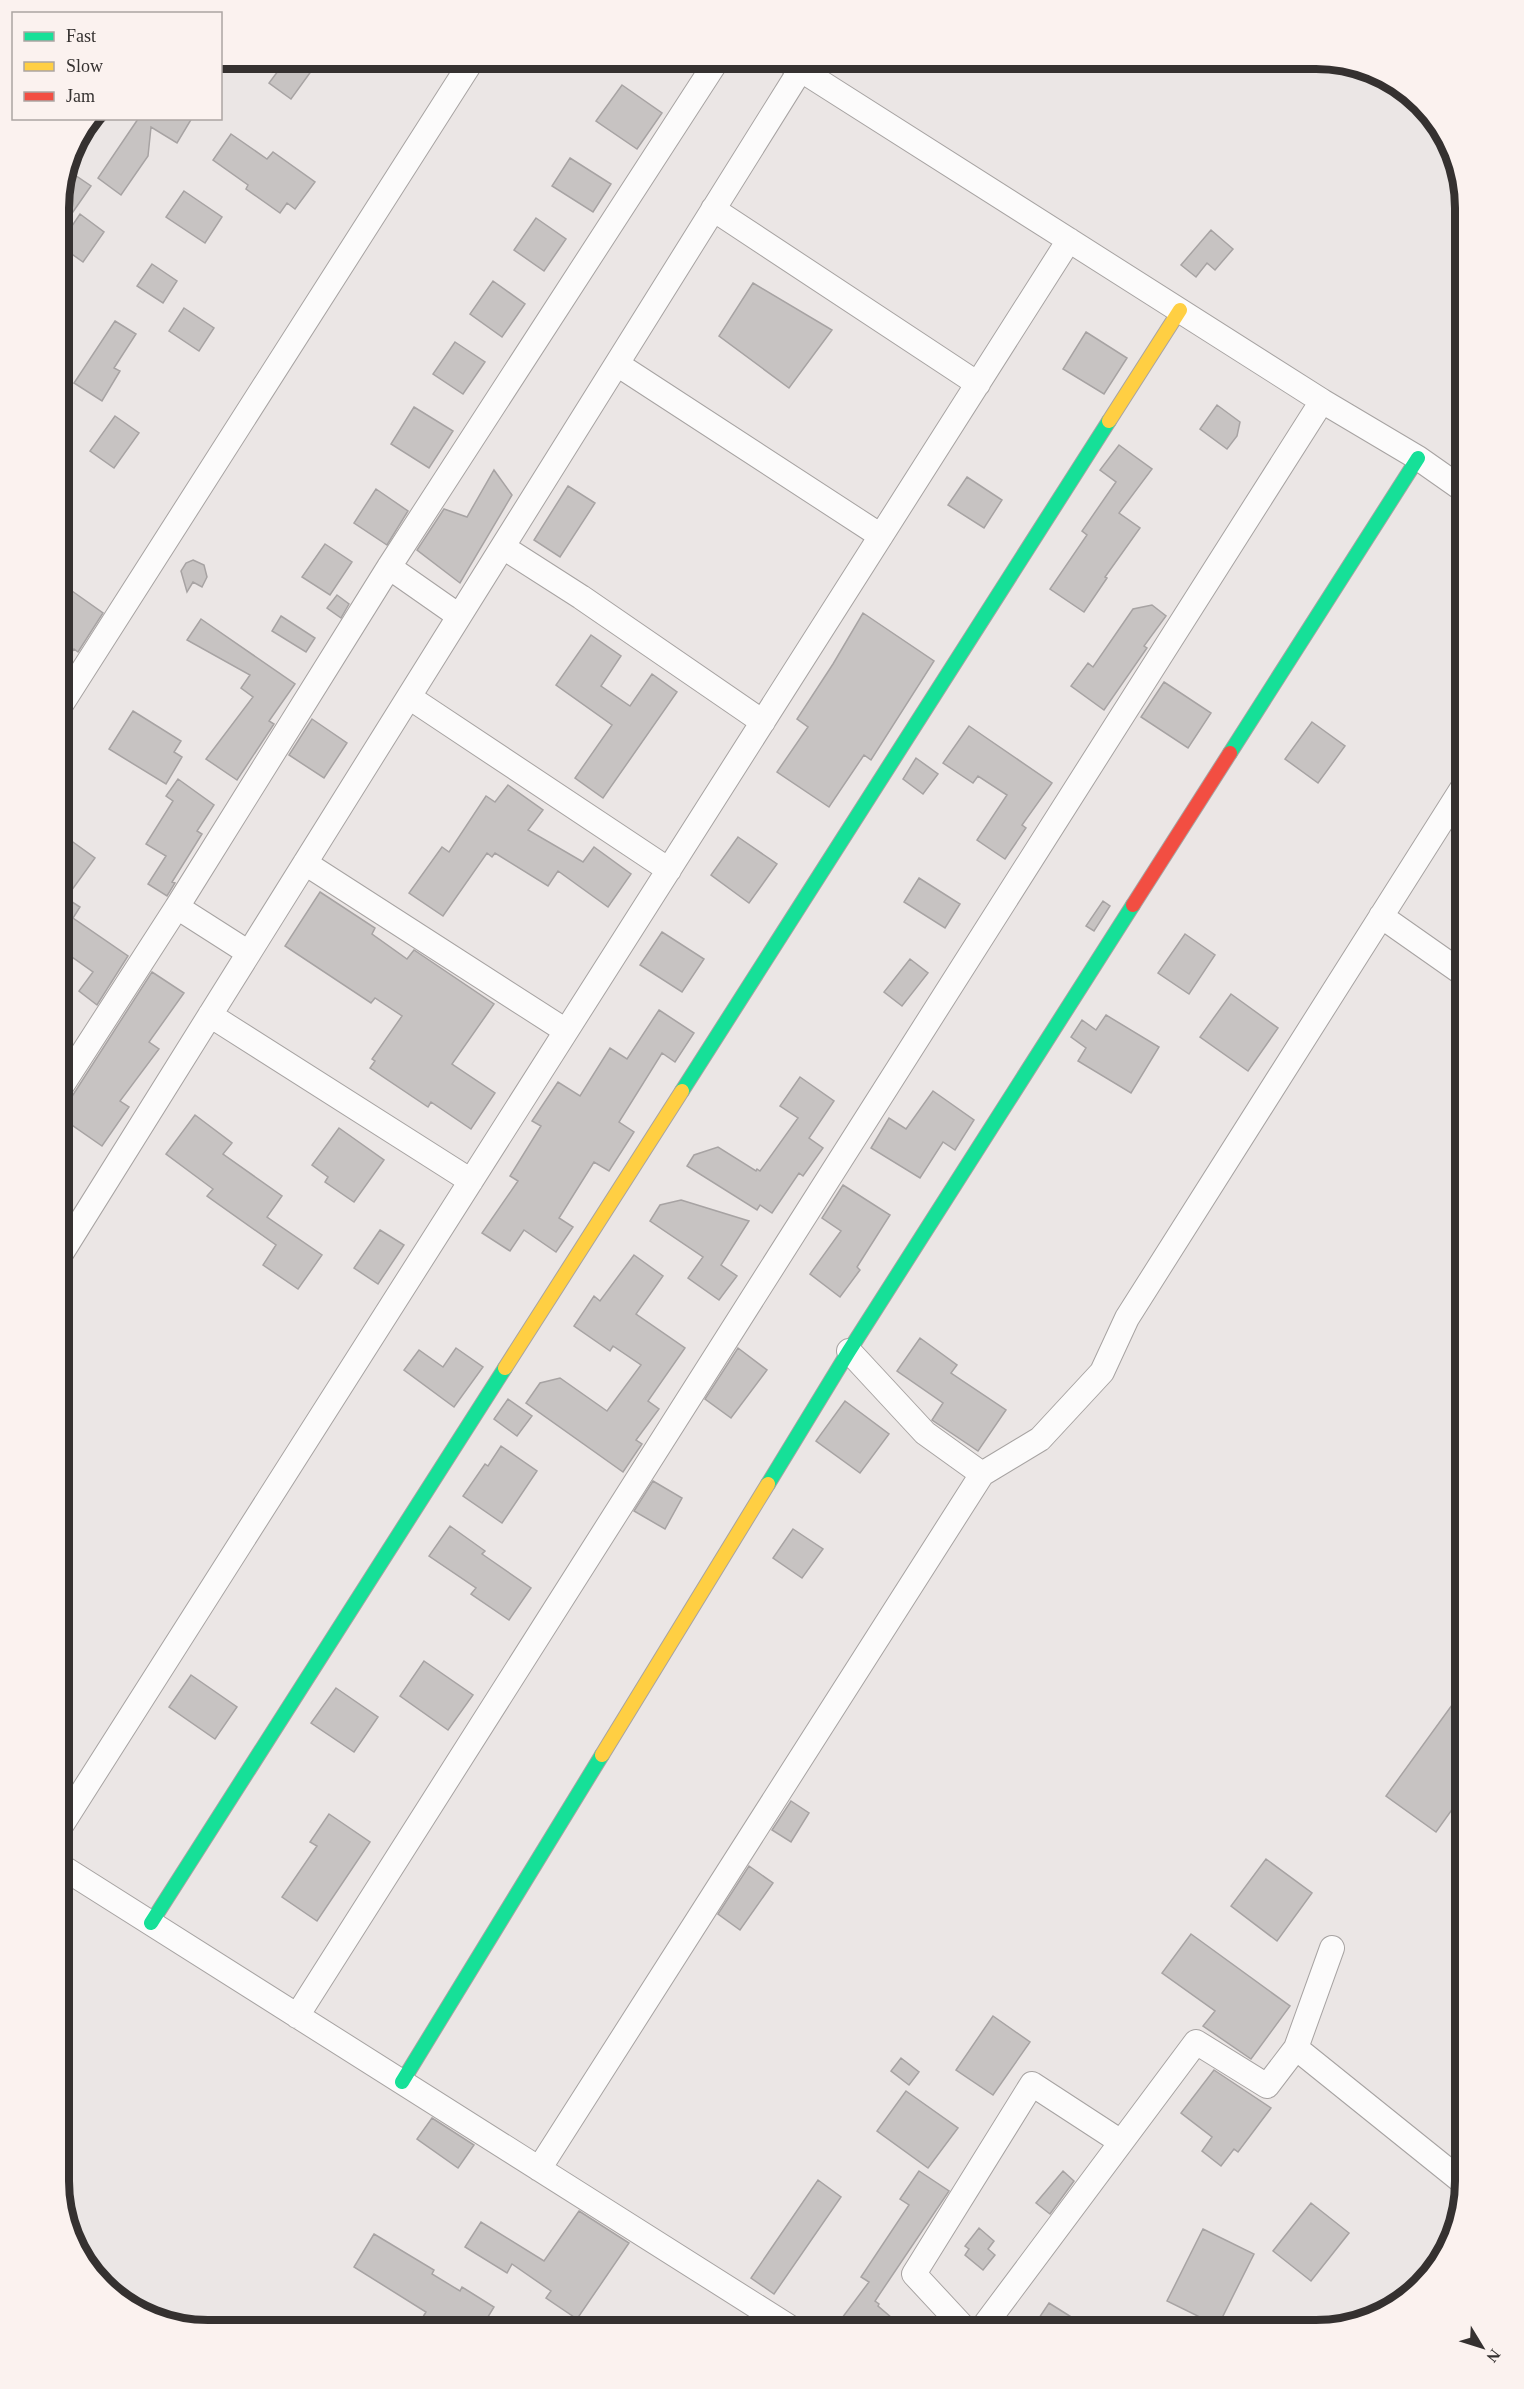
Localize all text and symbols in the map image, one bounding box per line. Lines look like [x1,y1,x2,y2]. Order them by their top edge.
legend [12,12,222,120]
text: Fast [66,26,96,46]
text: Slow [66,56,103,76]
text: Jam [66,86,95,106]
north arrow [1452,2317,1512,2377]
text: N [1483,2346,1504,2366]

